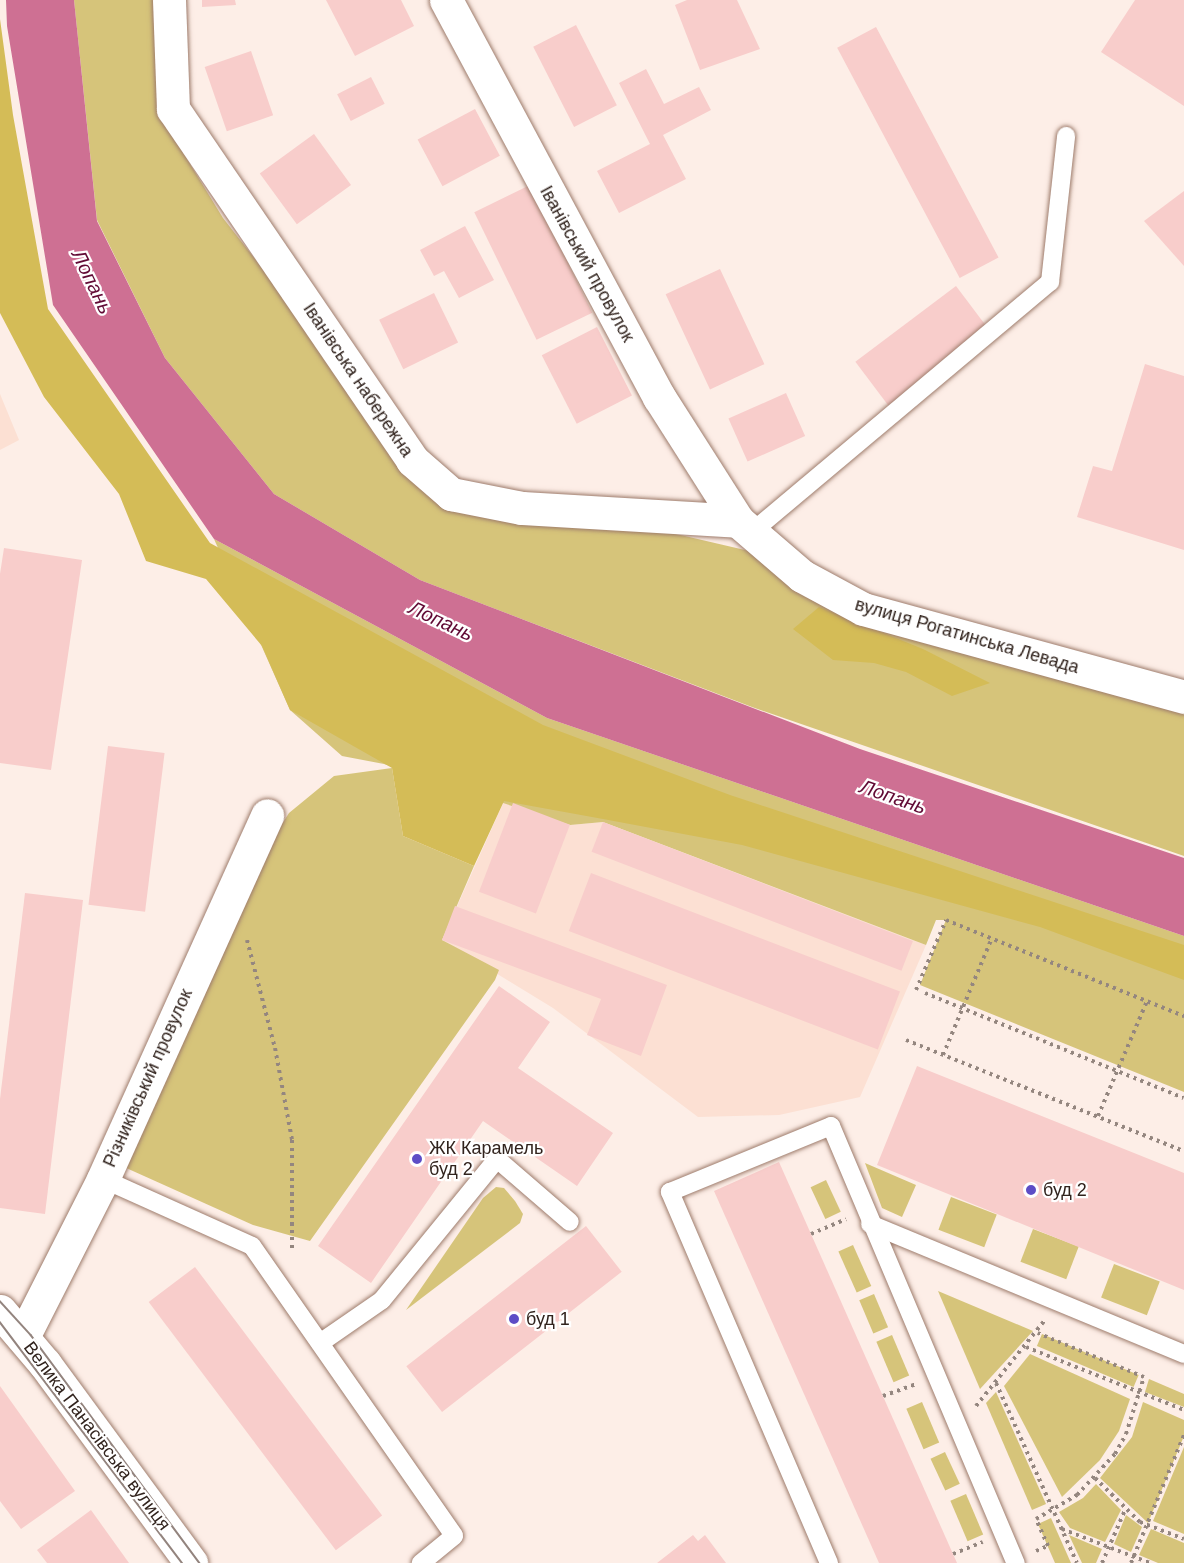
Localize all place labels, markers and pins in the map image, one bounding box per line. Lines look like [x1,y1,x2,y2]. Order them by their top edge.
place label: ЖК Карамель буд 2 [429,1138,543,1180]
marker: ЖК Карамель буд 2 [410,1152,424,1166]
place label: буд 2 [1043,1179,1087,1201]
marker: буд 2 [1024,1183,1038,1197]
place label: буд 1 [526,1308,570,1330]
marker: буд 1 [507,1312,521,1326]

